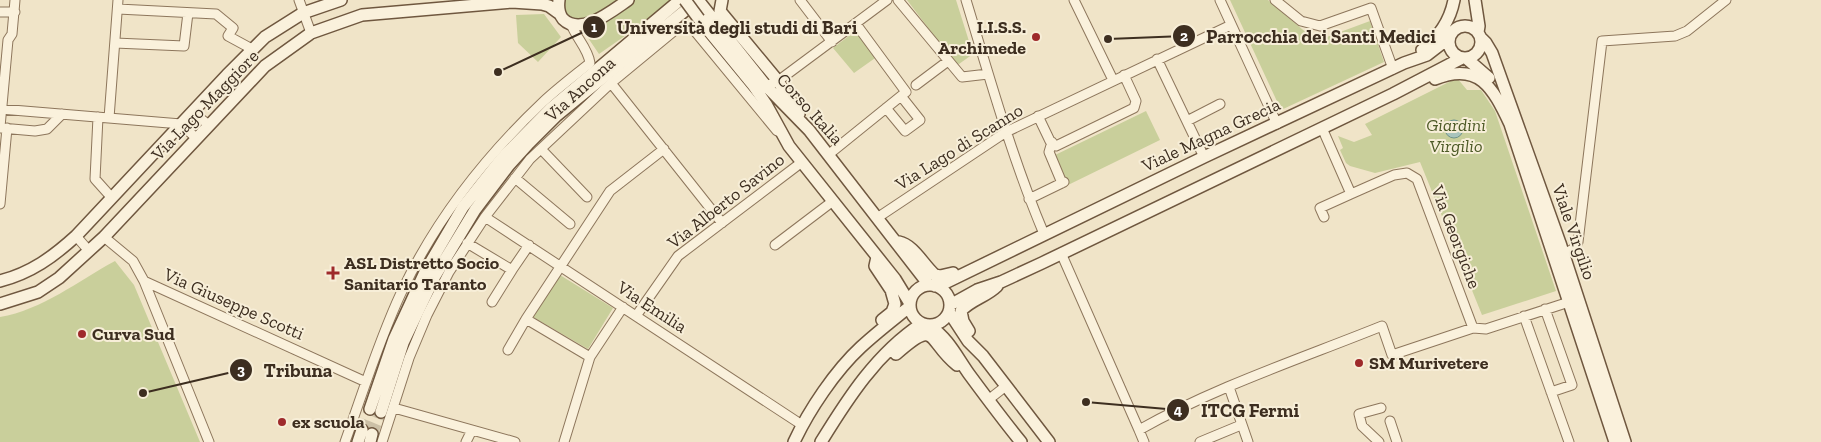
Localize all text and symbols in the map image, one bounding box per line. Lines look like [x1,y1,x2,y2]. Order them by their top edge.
callout: Università degli studi di Bari [581,10,867,44]
text: Università degli studi di Bari [617,16,858,39]
place label: I.I.S.S. Archimede [938,16,1026,59]
text: 1 [591,18,597,36]
callout: Parrocchia dei Santi Medici [1171,19,1446,53]
text: Parrocchia dei Santi Medici [1206,25,1436,48]
text: 2 [1180,27,1188,45]
marker: I.I.S.S. Archimede [1030,31,1042,43]
street label: Via Lago Maggiore [146,45,263,166]
street label: Via Ancona [540,51,620,127]
street label: Corso Italia [772,69,848,150]
street label: Viale Magna Grecia [1137,93,1284,177]
street label: Via Lago di Scanno [890,99,1027,196]
park label: Giardini Virgilio [1426,114,1486,157]
street label: Via Alberto Savino [662,149,789,254]
street label: Viale Virgilio [1547,180,1601,283]
street label: Via Georgiche [1426,181,1486,292]
place label: ASL Distretto Socio Sanitario Taranto [344,252,500,295]
street label: Via Giuseppe Scotti [160,263,307,345]
marker: ASL Distretto Socio Sanitario Taranto [326,266,340,280]
street label: Via Emilia [612,276,691,338]
place label: Curva Sud [92,323,176,345]
marker: Curva Sud [76,328,88,340]
place label: SM Murivetere [1369,352,1489,374]
callout: Tribuna [228,353,342,387]
marker: SM Murivetere [1353,357,1365,369]
text: Tribuna [264,359,333,382]
text: 3 [237,361,245,379]
callout: ITCG Fermi [1166,393,1309,427]
text: ITCG Fermi [1201,399,1299,422]
text: 4 [1174,401,1183,419]
place label: ex scuola [292,411,365,433]
marker: ex scuola [276,416,288,428]

